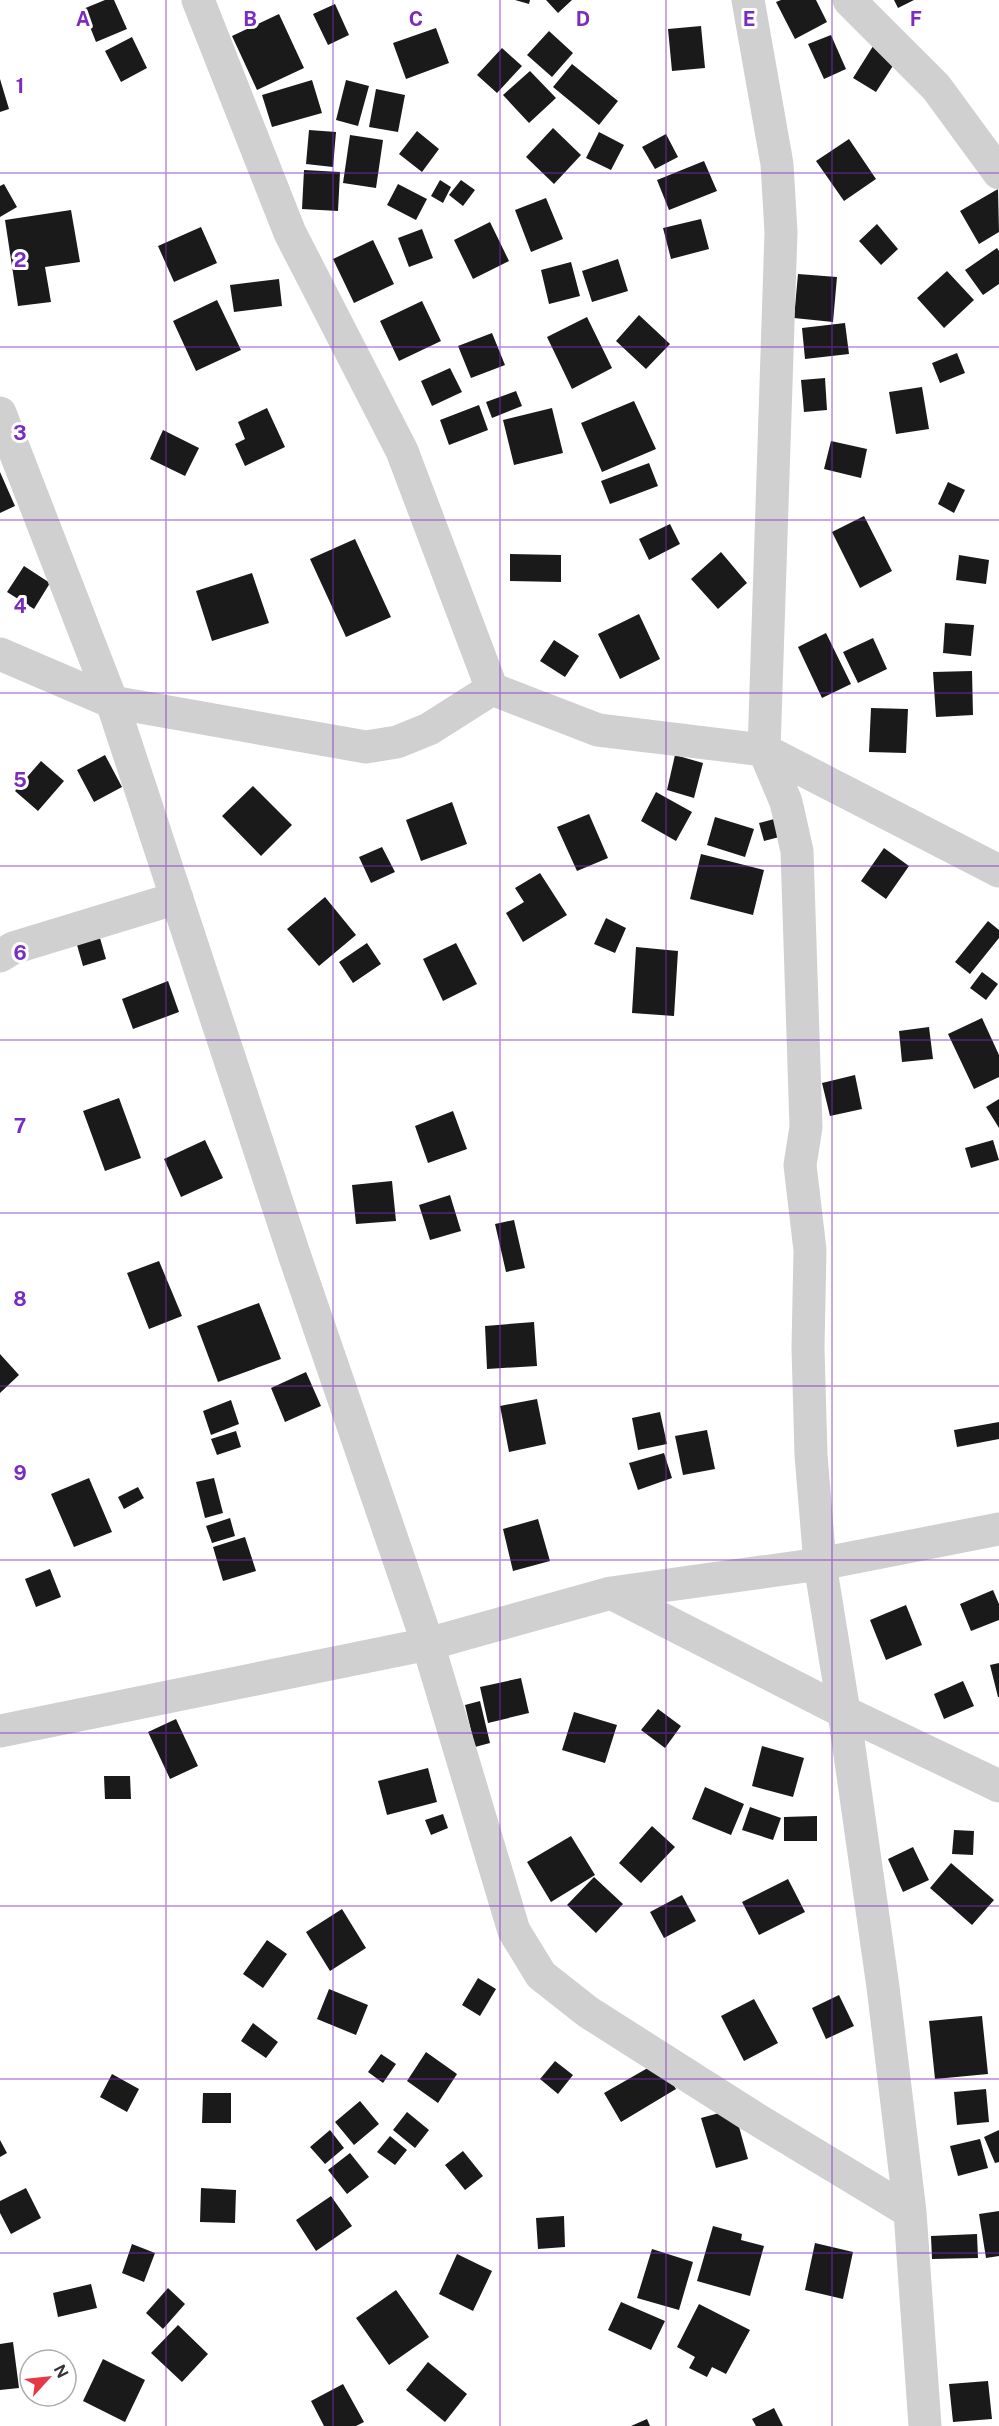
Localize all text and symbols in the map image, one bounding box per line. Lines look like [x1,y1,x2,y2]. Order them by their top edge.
text: A [76,7,90,31]
text: B [243,7,257,31]
text: C [409,7,423,31]
text: D [576,7,590,31]
text: E [743,7,755,31]
text: F [910,7,922,31]
text: 1 [16,74,24,98]
text: 2 [14,248,26,272]
text: 3 [13,421,27,445]
text: 4 [13,594,27,618]
text: 5 [13,768,27,792]
text: 6 [13,941,27,965]
text: 7 [14,1114,26,1138]
text: 8 [13,1287,27,1311]
text: 9 [13,1461,27,1485]
north arrow [18,2348,78,2408]
text: N [50,2362,72,2381]

